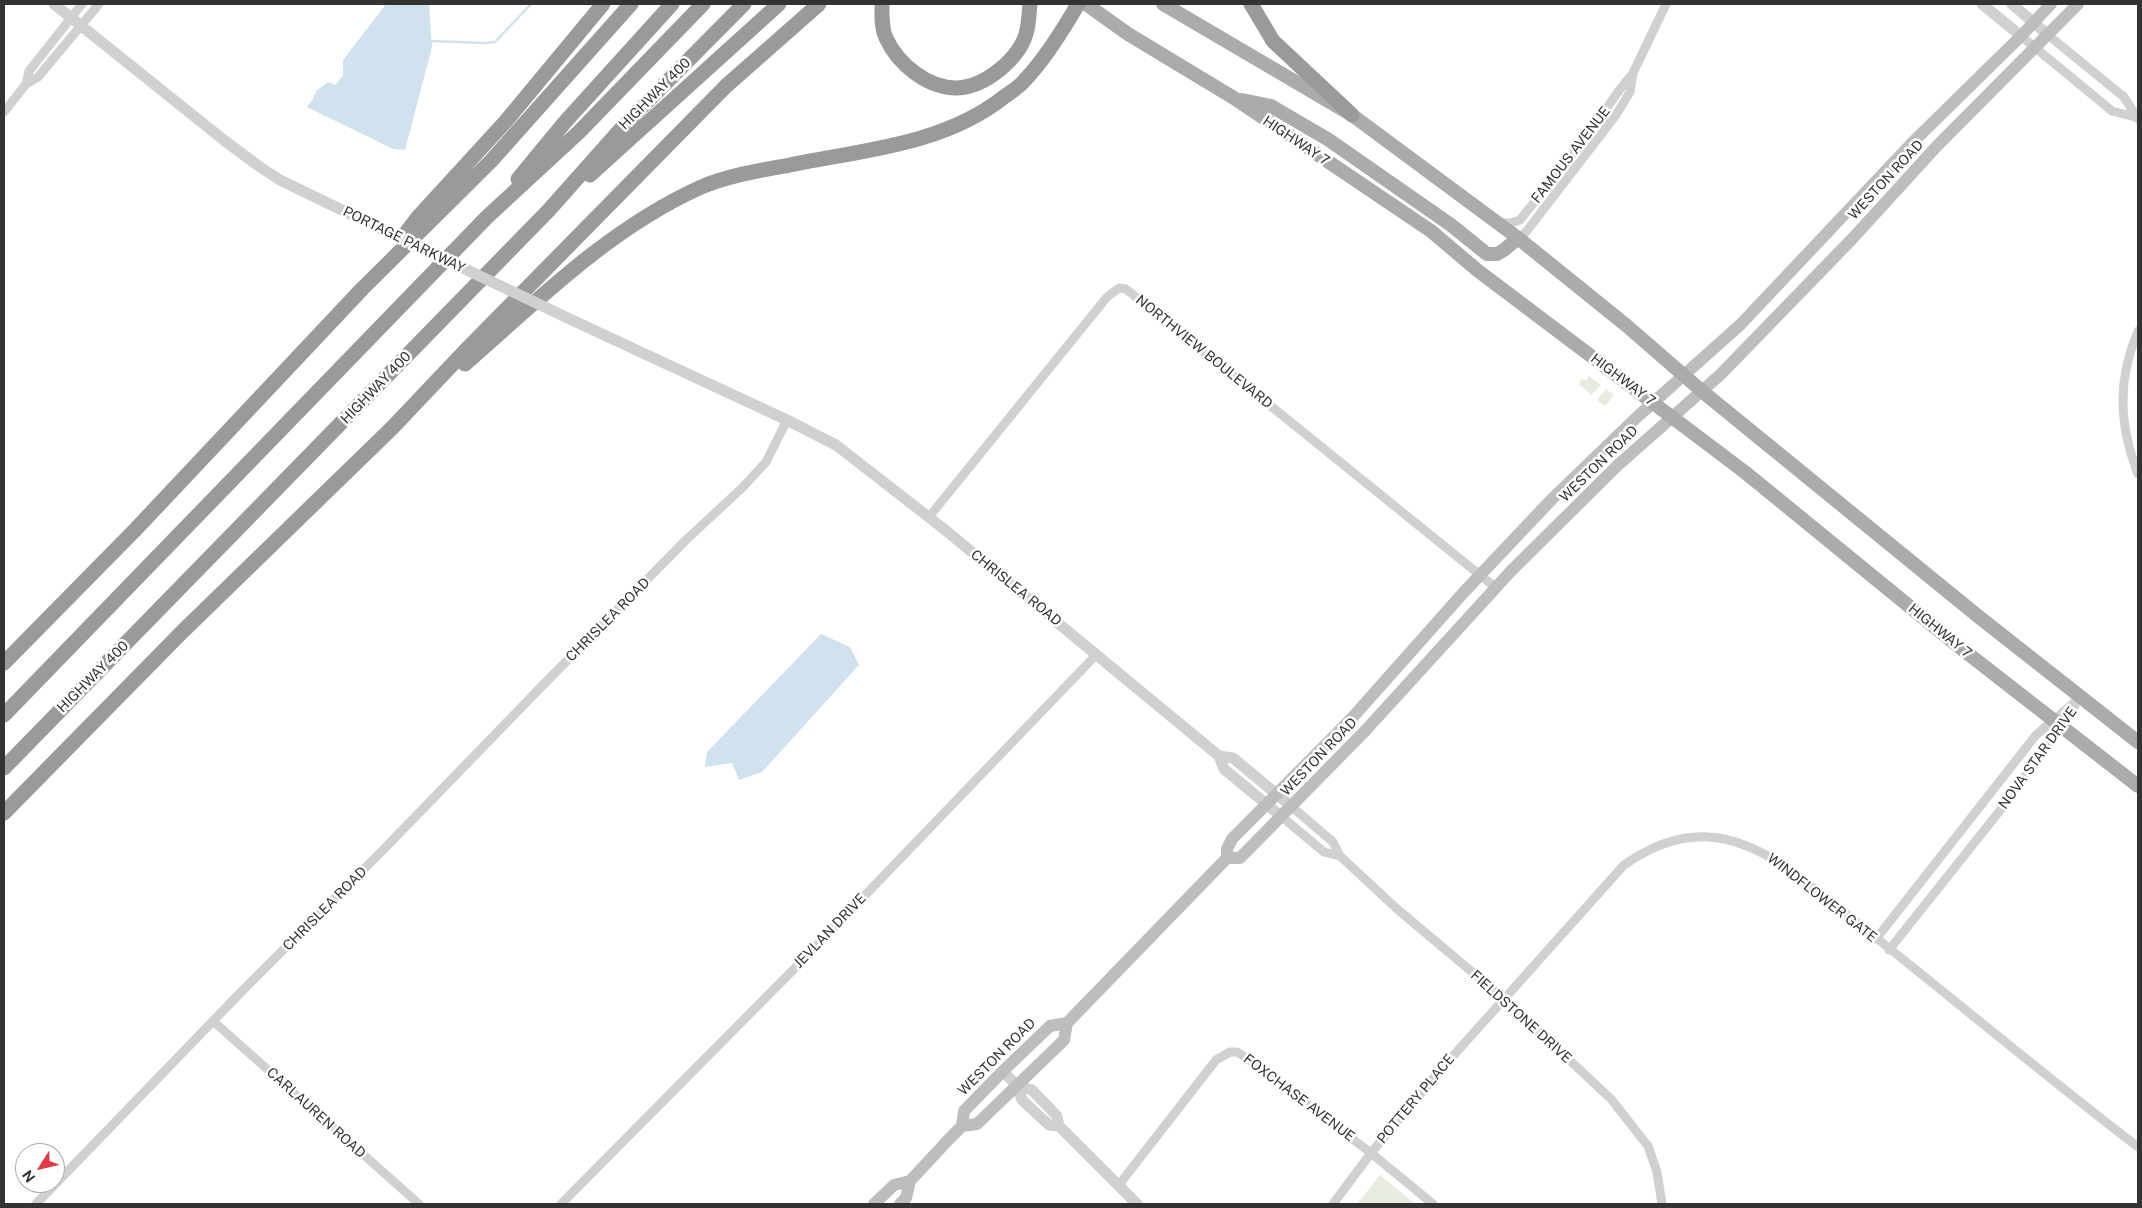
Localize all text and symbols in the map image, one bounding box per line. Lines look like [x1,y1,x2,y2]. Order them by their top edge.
street label: HIGHWAY 400 [616,55,694,133]
street label: FAMOUS AVENUE [1528,103,1614,207]
street label: HIGHWAY 7 [1260,113,1332,169]
street label: WESTON ROAD [1845,137,1927,223]
street label: PORTAGE PARKWAY [340,203,468,277]
street label: NORTHVIEW BOULEVARD [1132,292,1276,412]
street label: HIGHWAY 400 [337,348,415,428]
street label: HIGHWAY 7 [1587,350,1659,410]
street label: WESTON ROAD [1556,422,1642,506]
street label: CHRISLEA ROAD [967,546,1065,630]
street label: CHRISLEA ROAD [562,574,654,666]
street label: HIGHWAY 7 [1905,600,1975,662]
street label: HIGHWAY 400 [54,638,132,716]
street label: NOVA STAR DRIVE [1995,704,2081,812]
street label: WESTON ROAD [1277,714,1361,800]
street label: WINDFLOWER GATE [1764,850,1880,946]
street label: CHRISLEA ROAD [279,863,371,955]
street label: JEVLAN DRIVE [790,890,870,972]
street label: FIELDSTONE DRIVE [1467,967,1575,1067]
street label: WESTON ROAD [955,1015,1039,1099]
street label: FOXCHASE AVENUE [1240,1051,1358,1145]
street label: POTTERY PLACE [1374,1051,1458,1147]
street label: CARLAUREN ROAD [263,1064,369,1162]
north arrow [15,1143,65,1193]
text: N [19,1167,38,1185]

